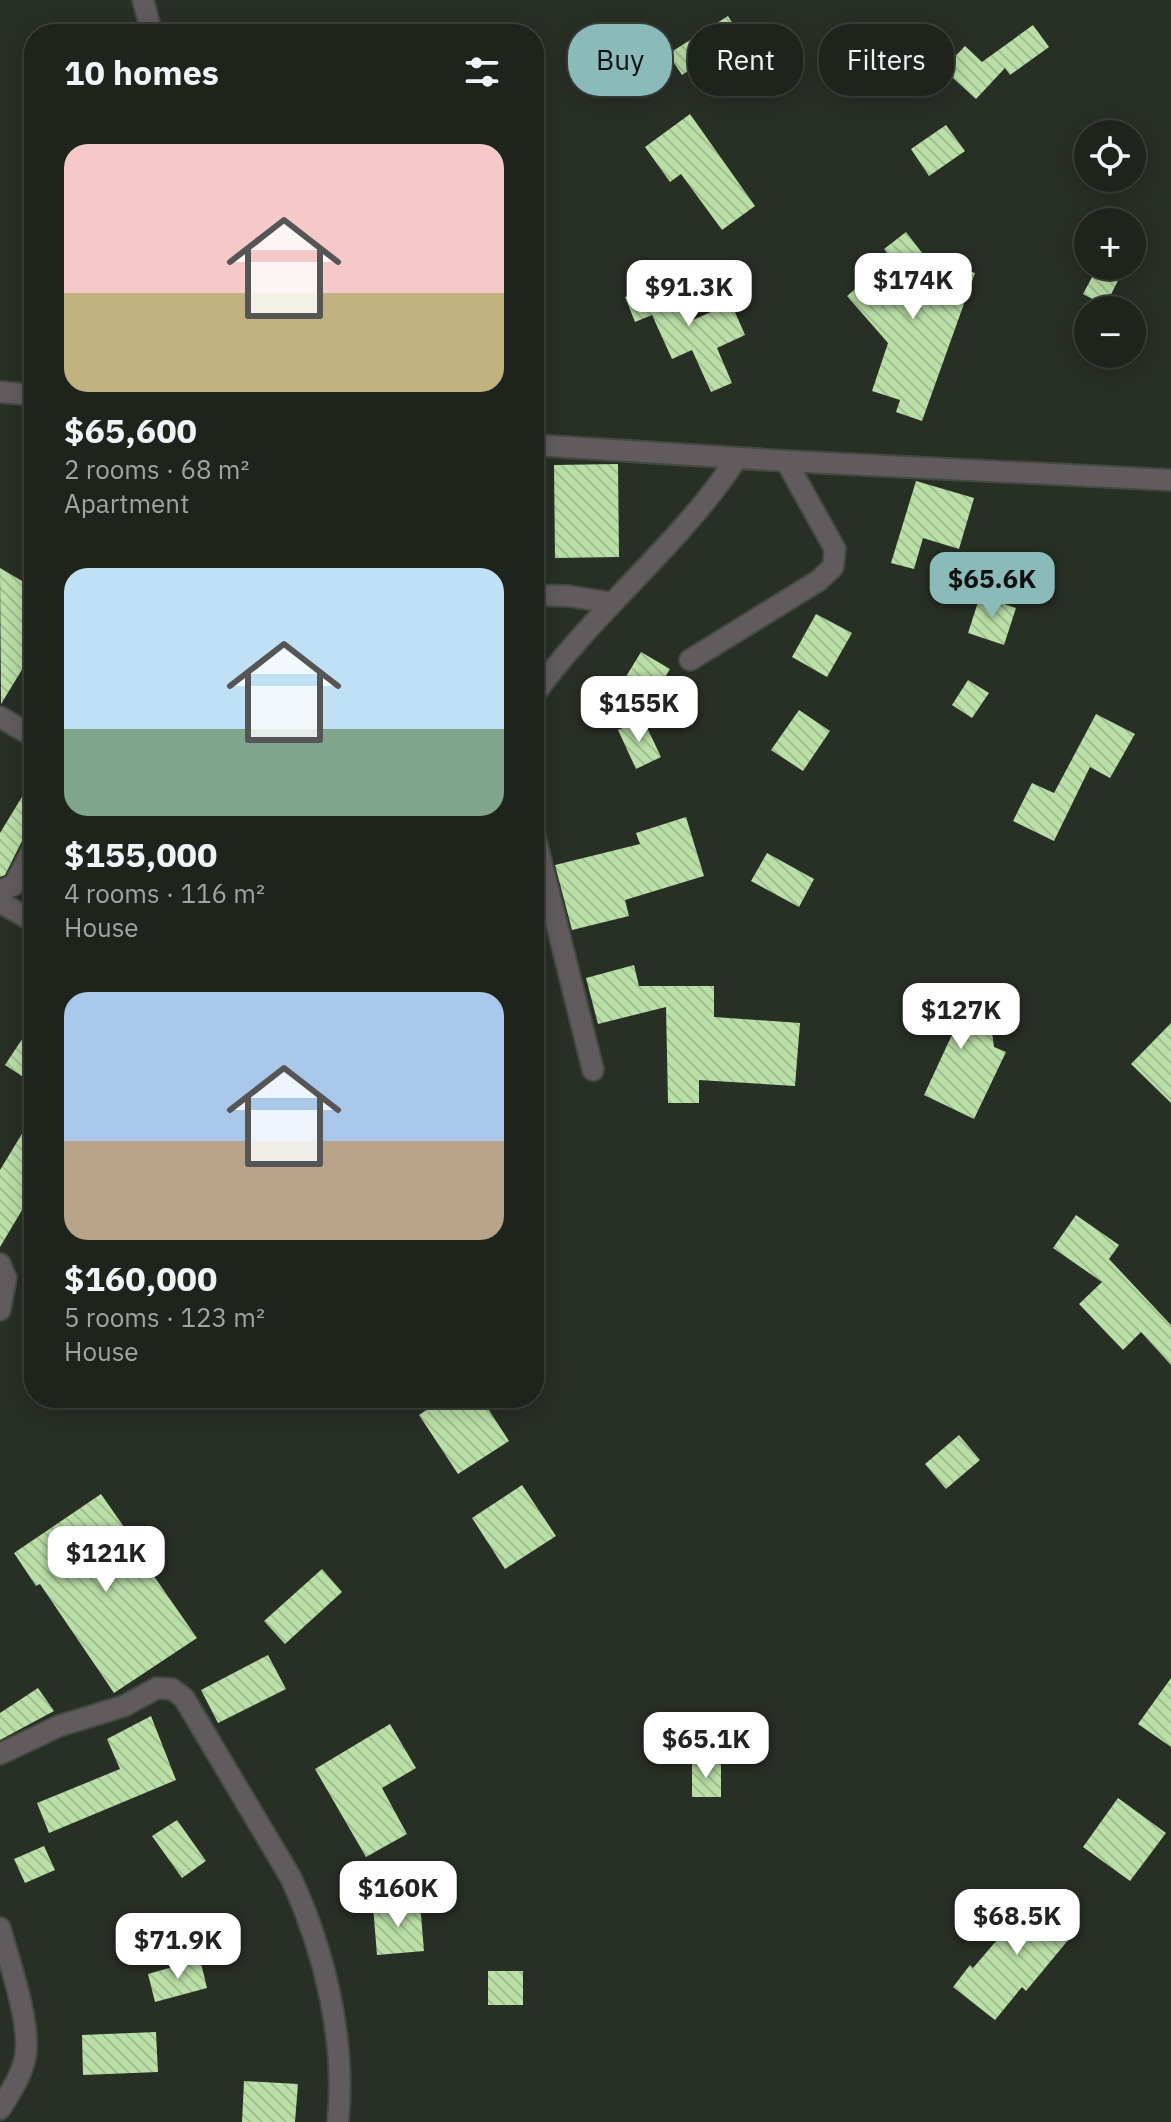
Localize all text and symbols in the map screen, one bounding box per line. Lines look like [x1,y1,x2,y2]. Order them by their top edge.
chip: Buy [568,24,672,96]
chip: Rent [688,24,803,96]
chip: Filters [819,24,954,96]
text: 10 homes [64,50,219,94]
icon: filters [460,50,504,94]
map controls [1074,120,1146,368]
button: locate [1074,120,1146,192]
icon: home [212,196,356,340]
button: + [1074,208,1146,280]
pin: $174K [857,253,969,321]
pin: $91.3K [624,260,754,328]
text: $174K [873,262,953,296]
text: $91.3K [645,269,733,303]
button: − [1074,296,1146,368]
text: $65,600 [64,408,197,452]
text: 2 rooms · 68 m² [64,452,249,486]
text: Apartment [64,486,189,520]
pin: $65.6K [927,552,1057,620]
text: $65.6K [948,561,1036,595]
icon: home [212,620,356,764]
pin: $155K [583,676,695,744]
text: $155K [599,685,679,719]
text: $155,000 [64,832,217,876]
text: 4 rooms · 116 m² [64,876,265,910]
text: House [64,910,139,944]
pin: $127K [905,983,1017,1051]
text: $127K [921,992,1001,1026]
icon: home [212,1044,356,1188]
text: $160,000 [64,1256,217,1300]
text: 5 rooms · 123 m² [64,1300,265,1334]
text: House [64,1334,139,1368]
pin: $121K [50,1526,162,1594]
text: $121K [66,1535,146,1569]
pin: $65.1K [641,1712,771,1780]
text: $65.1K [662,1721,750,1755]
pin: $160K [342,1861,454,1929]
text: $160K [358,1870,438,1904]
pin: $68.5K [952,1889,1082,1957]
text: $68.5K [973,1898,1061,1932]
pin: $71.9K [113,1913,243,1981]
text: $71.9K [134,1922,222,1956]

